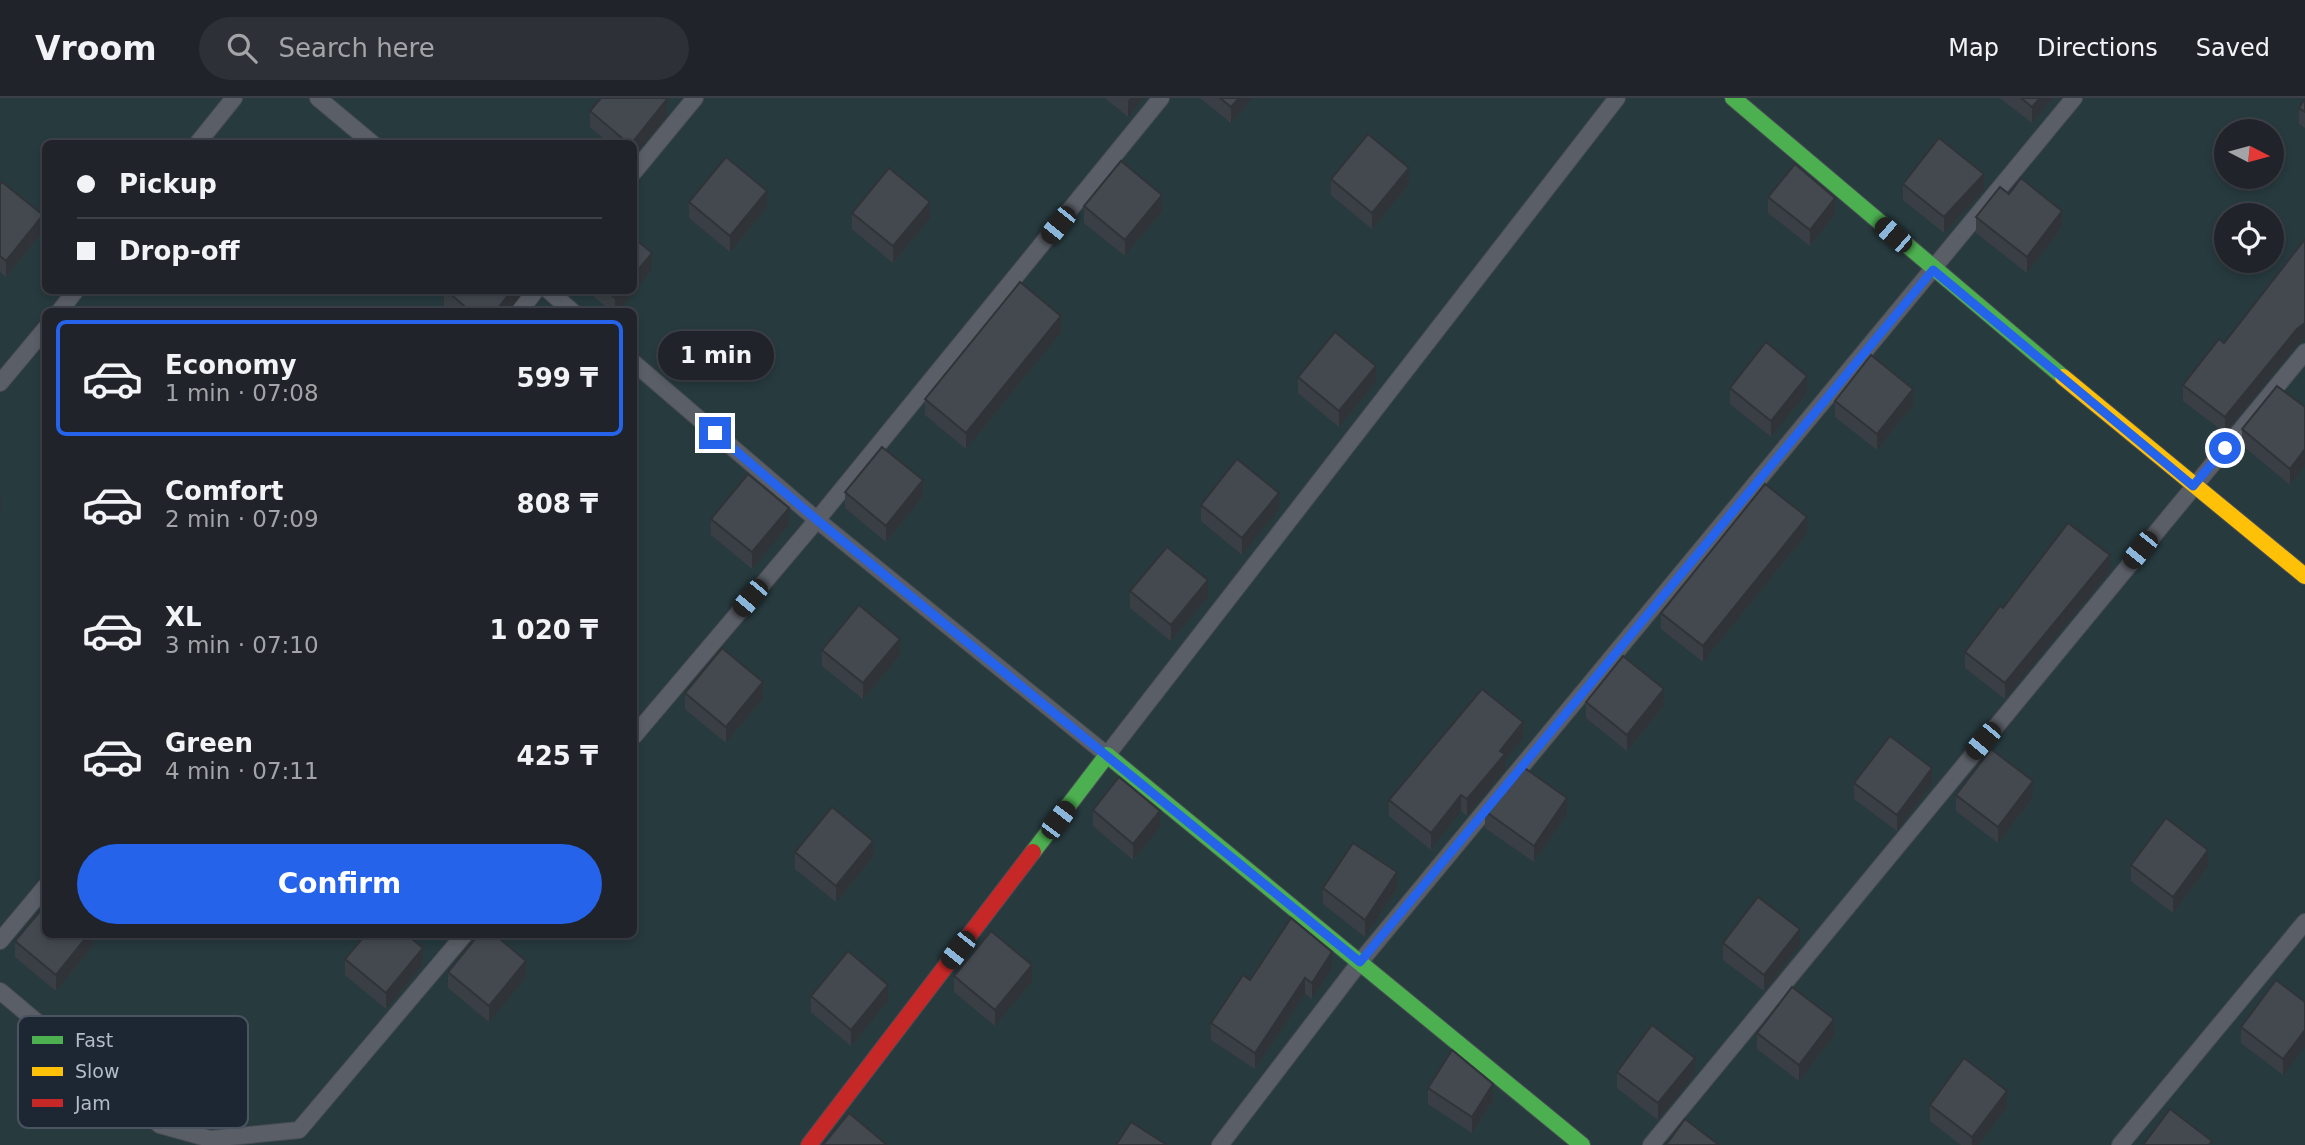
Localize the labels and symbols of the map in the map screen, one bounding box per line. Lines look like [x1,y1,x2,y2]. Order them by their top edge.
north arrow [2214,119,2284,189]
car [1037,202,1080,248]
car [1871,213,1916,257]
callout: 1 min [657,331,773,380]
route end [699,417,731,449]
route start [2209,432,2241,464]
car [2119,527,2162,573]
car [729,575,772,621]
car [1962,718,2005,764]
car [1037,797,1080,843]
car [937,927,980,973]
legend [18,1016,248,1128]
text: Fast [75,1029,113,1051]
text: Slow [75,1060,120,1082]
text: Jam [74,1092,111,1114]

